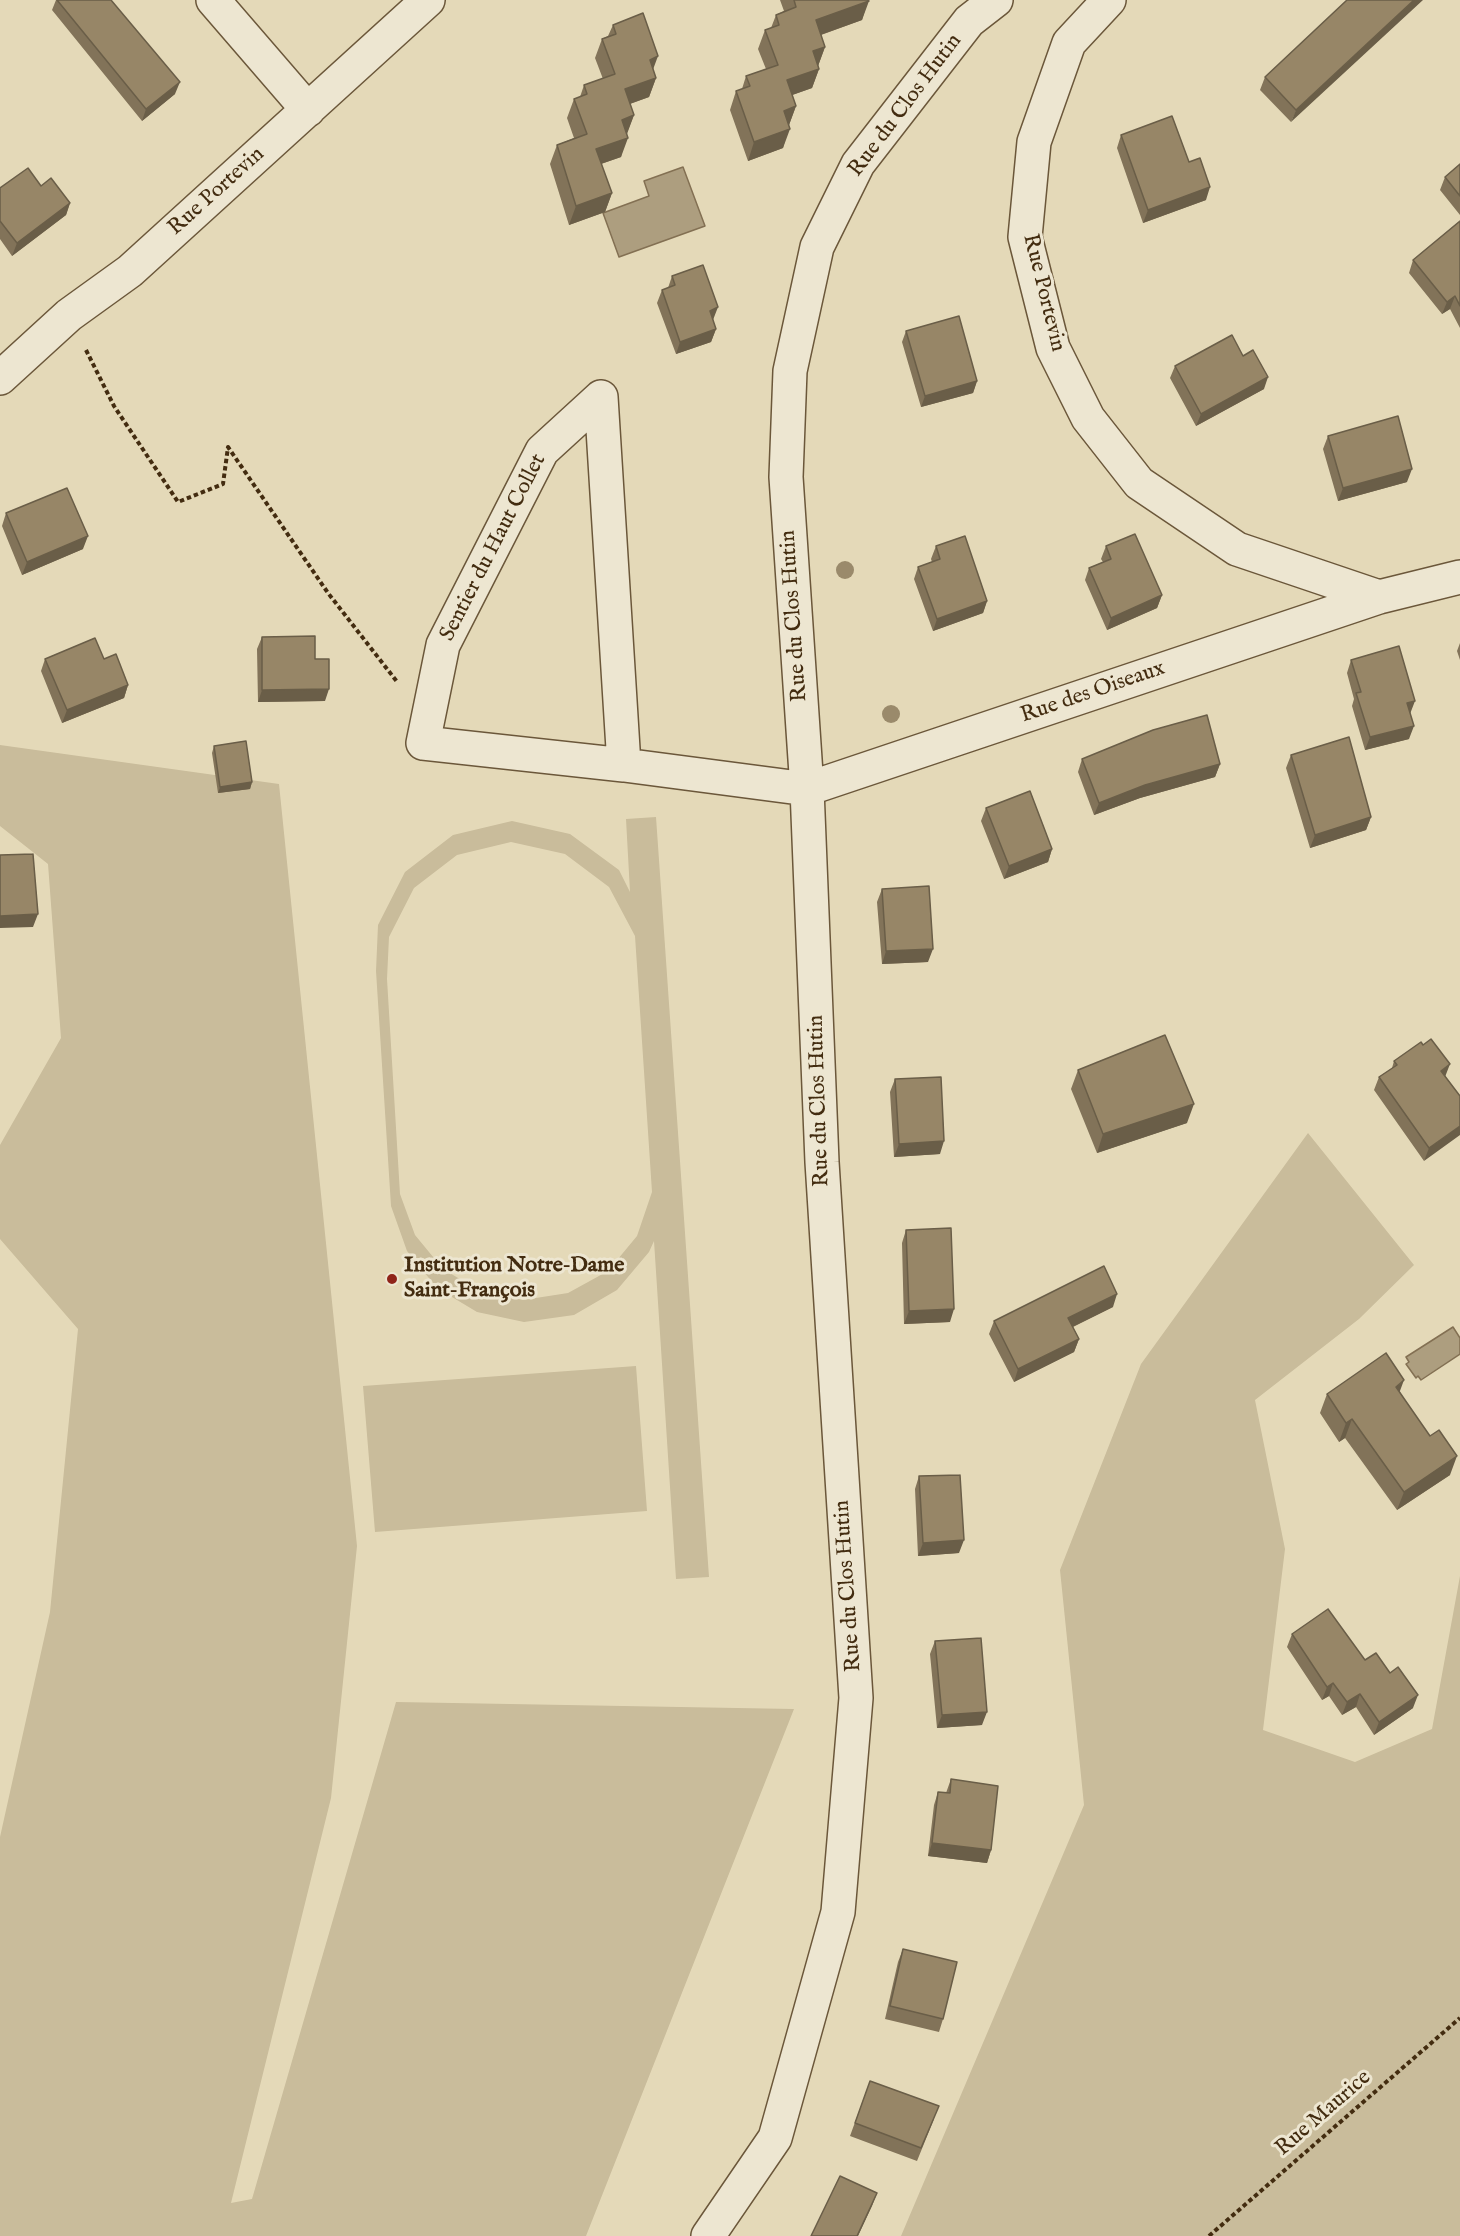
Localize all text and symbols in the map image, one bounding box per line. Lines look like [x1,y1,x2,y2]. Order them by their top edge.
street label: Rue du Clos Hutin [844,29,968,183]
street label: Rue Portevin [164,142,270,242]
street label: Rue Portevin [1016,232,1070,354]
street label: Sentier du Haut Collet [435,450,553,646]
street label: Rue du Clos Hutin [776,529,814,703]
street label: Rue des Oiseaux [1017,656,1169,730]
street label: Rue du Clos Hutin [804,1015,836,1187]
place label: Institution Notre‐Dame Saint‐François [404,1253,624,1304]
marker: Institution Notre‐Dame Saint‐François [385,1272,399,1286]
street label: Rue du Clos Hutin [830,1499,868,1673]
street label: Rue Maurice [1271,2065,1377,2163]

